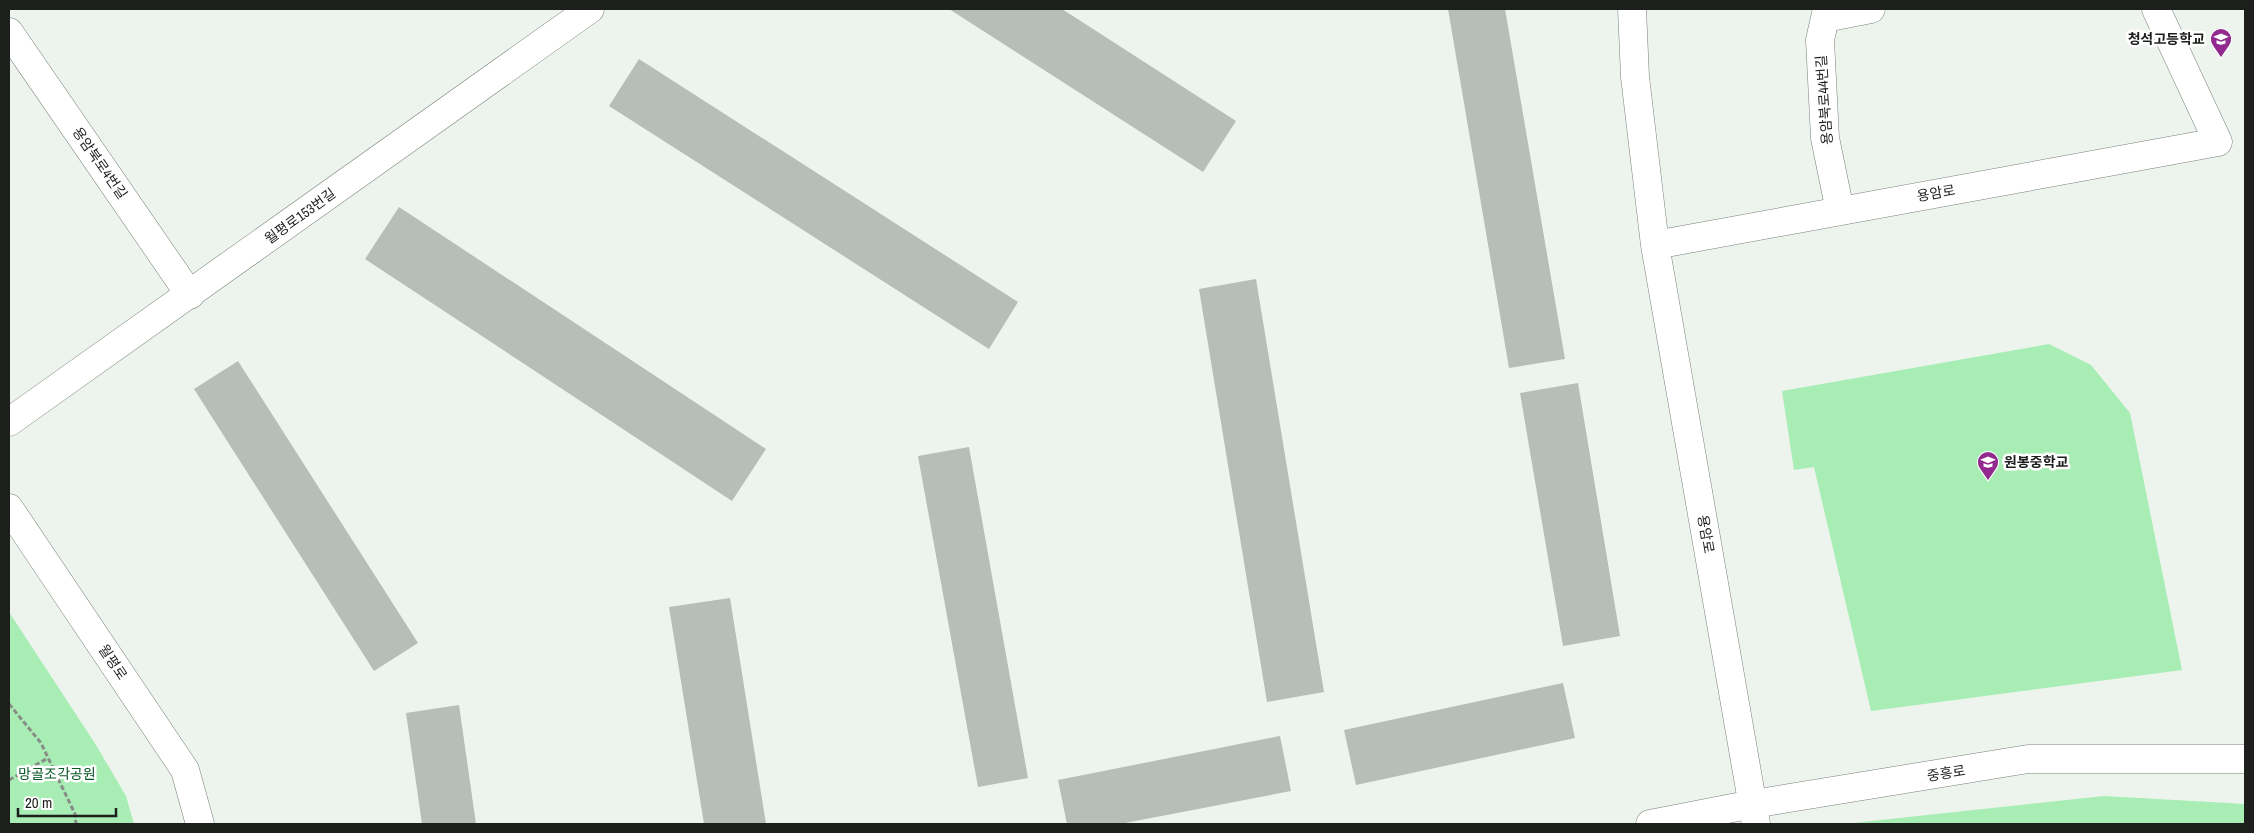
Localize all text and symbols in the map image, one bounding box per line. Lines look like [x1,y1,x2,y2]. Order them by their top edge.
school or university icon: 청석고등학교 [2209,27,2233,58]
place label: 청석고등학교 [2128,30,2205,48]
street label: 용암북로44번길 [1812,54,1836,146]
street label: 용암북로4번길 [69,124,131,202]
street label: 용암로 [1915,181,1957,205]
street label: 월평로153번길 [261,184,339,248]
school or university icon: 원봉중학교 [1976,450,2000,481]
place label: 원봉중학교 [2004,453,2069,471]
street label: 용암로 [1694,513,1718,555]
street label: 월평로 [95,641,131,683]
street label: 중흥로 [1926,761,1967,785]
park label: 망골조각공원 [18,765,96,783]
scale bar [18,786,115,818]
text: 20 m [25,792,52,813]

